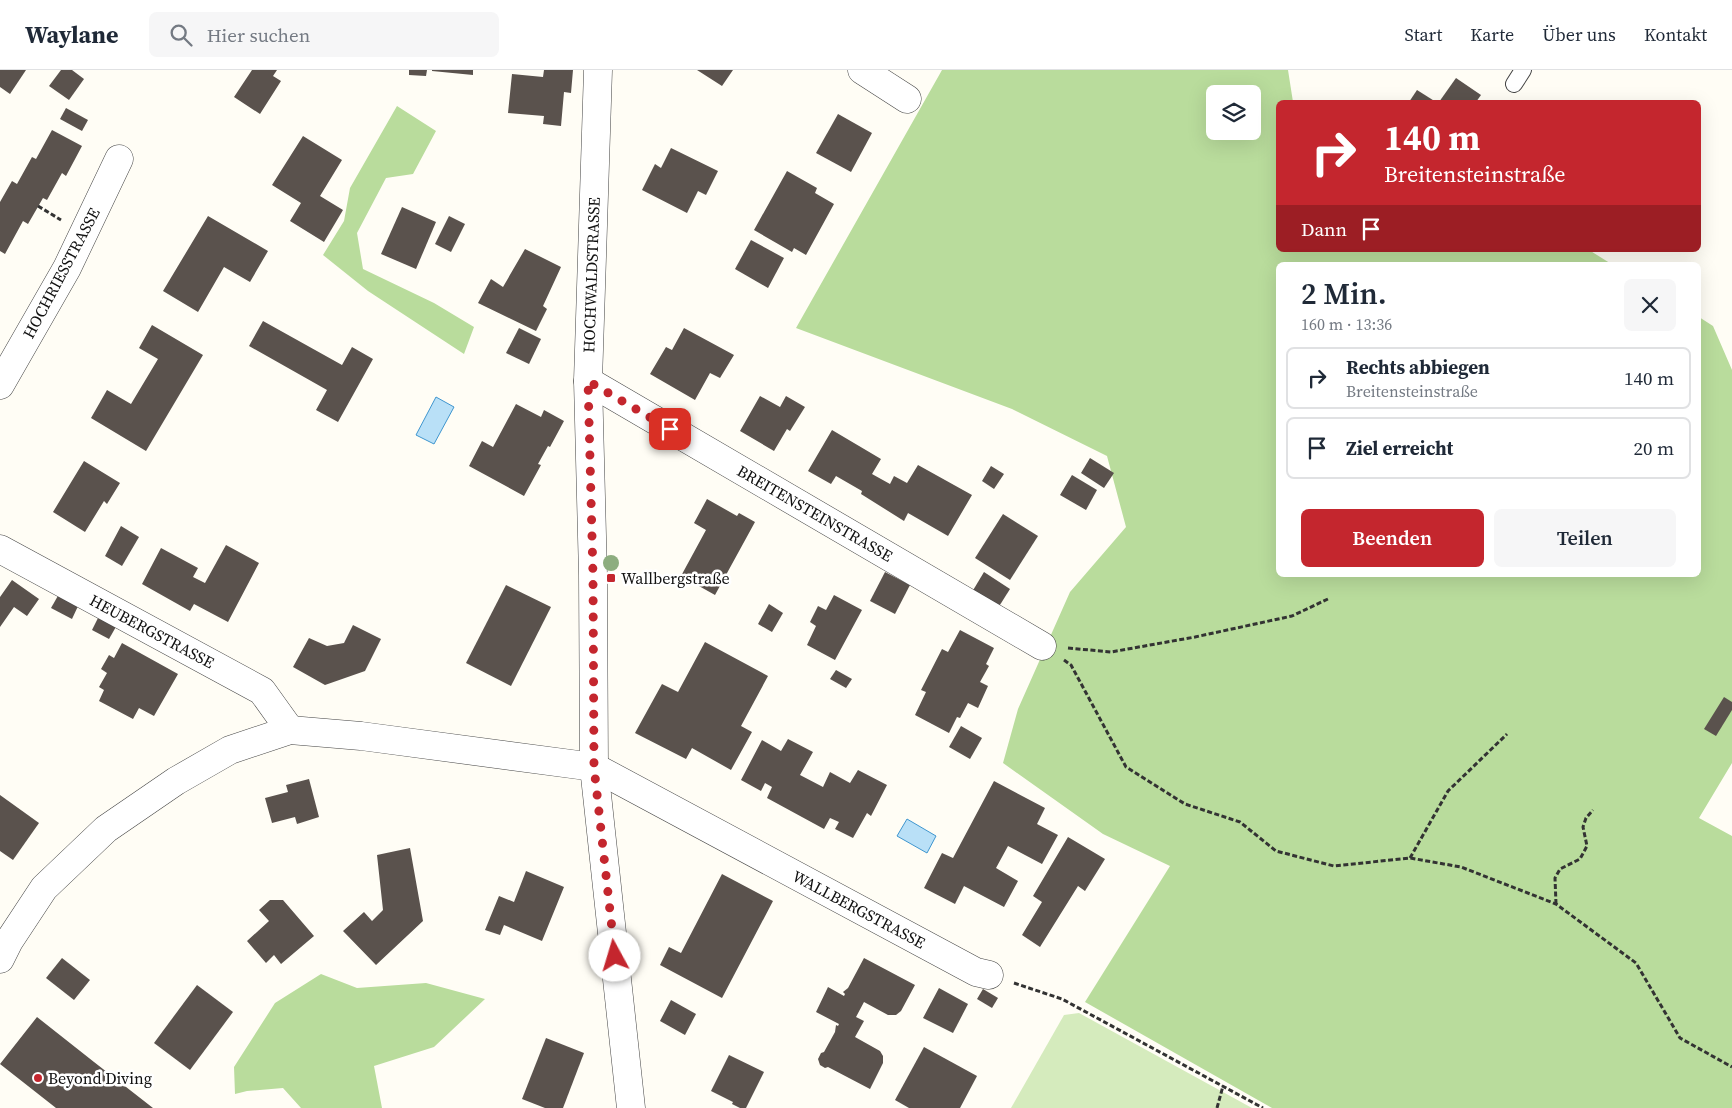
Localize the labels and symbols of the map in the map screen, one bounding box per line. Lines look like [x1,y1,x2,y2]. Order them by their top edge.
street label: HOCHWALDSTRASSE [577,196,605,353]
street label: HOCHRIESSTRASSE [17,203,105,342]
pin [649,408,691,450]
street label: BREITENSTEINSTRASSE [733,459,897,567]
place label: Wallbergstraße [621,567,730,589]
marker: Wallbergstraße [605,572,617,584]
street label: HEUBERGSTRASSE [86,589,219,673]
street label: WALLBERGSTRASSE [789,865,930,953]
position arrow [588,929,640,981]
place label: Beyond Diving [48,1067,152,1089]
marker: Beyond Diving [32,1072,44,1084]

